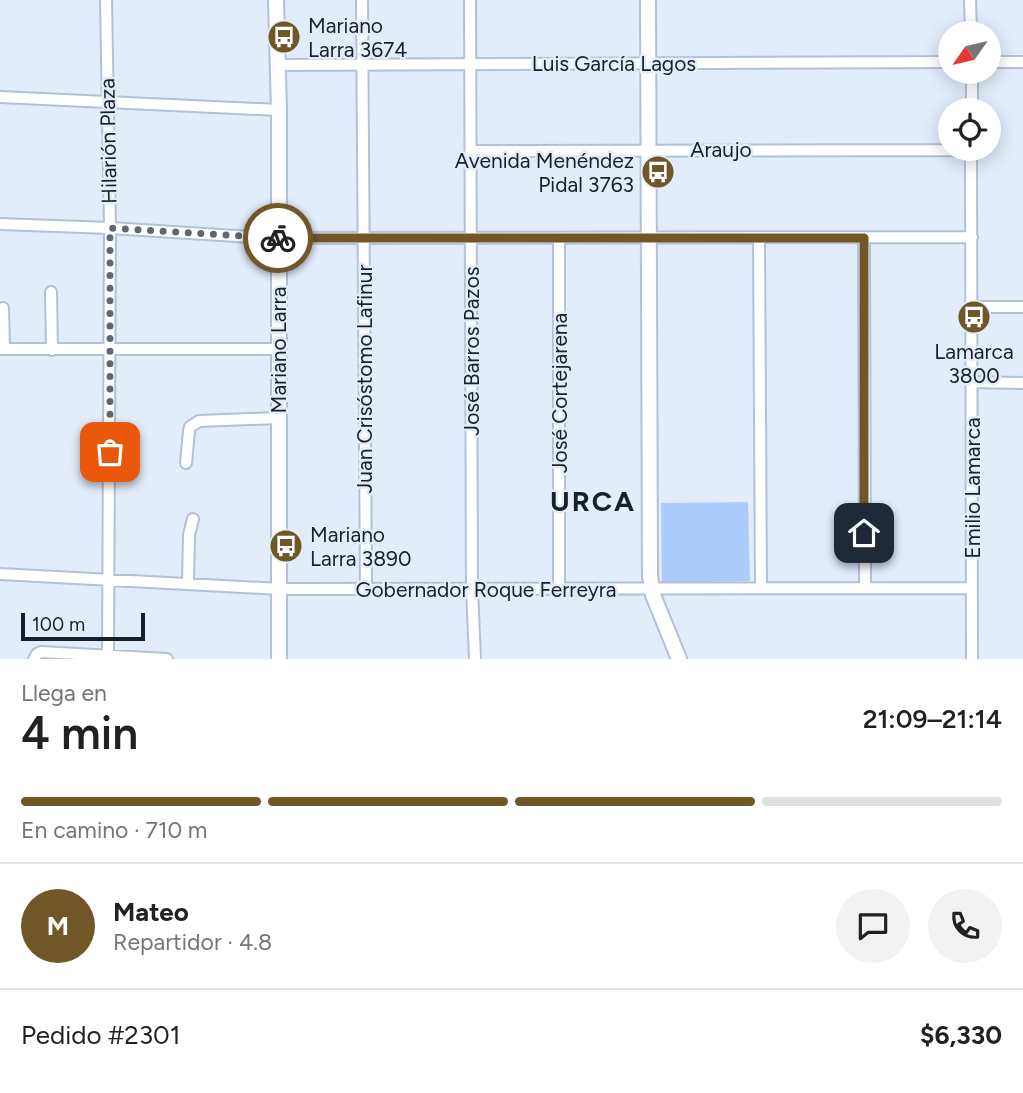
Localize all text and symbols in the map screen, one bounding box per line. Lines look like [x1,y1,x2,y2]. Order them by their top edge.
place label: Mariano Larra 3674 [308,13,407,62]
bus stop icon: Mariano Larra 3674 [265,18,303,56]
north arrow [938,21,1001,84]
map controls [938,21,1001,161]
street label: Luis García Lagos [532,51,696,76]
street label: Hilarión Plaza [94,78,122,204]
button: locate [938,98,1001,161]
street label: Araujo [690,137,752,162]
place label: Avenida Menéndez Pidal 3763 [455,148,634,197]
bus stop icon: Avenida Menéndez Pidal 3763 [639,153,677,191]
courier [243,203,313,273]
icon: bike [259,219,297,257]
street label: Juan Crisóstomo Lafinur [352,264,377,494]
street label: José Barros Pazos [459,266,484,436]
street label: Mariano Larra [266,287,291,413]
bus stop icon: Lamarca 3800 [955,298,993,336]
street label: José Cortejarena [547,313,572,473]
place label: Lamarca 3800 [934,339,1014,388]
street label: Emilio Lamarca [960,417,985,559]
pin [80,422,140,482]
icon: bag [91,433,129,471]
district label: URCA [550,484,636,518]
pin [834,503,894,563]
icon: home [845,514,883,552]
place label: Mariano Larra 3890 [310,522,411,571]
bus stop icon: Mariano Larra 3890 [267,527,305,565]
street label: Gobernador Roque Ferreyra [355,577,617,602]
scale bar [21,610,145,642]
text: 100 m [32,613,85,636]
text: Llega en [21,679,107,707]
text: 21:09–21:14 [863,703,1002,735]
text: 4 min [21,705,138,761]
text: En camino · 710 m [21,816,207,844]
button: chat [836,889,910,963]
button: phone [928,889,1002,963]
text: Mateo [113,896,189,928]
text: M [47,910,69,942]
text: Repartidor · 4.8 [113,928,272,956]
text: Pedido #2301 [21,1019,180,1051]
text: $6,330 [920,1019,1002,1051]

